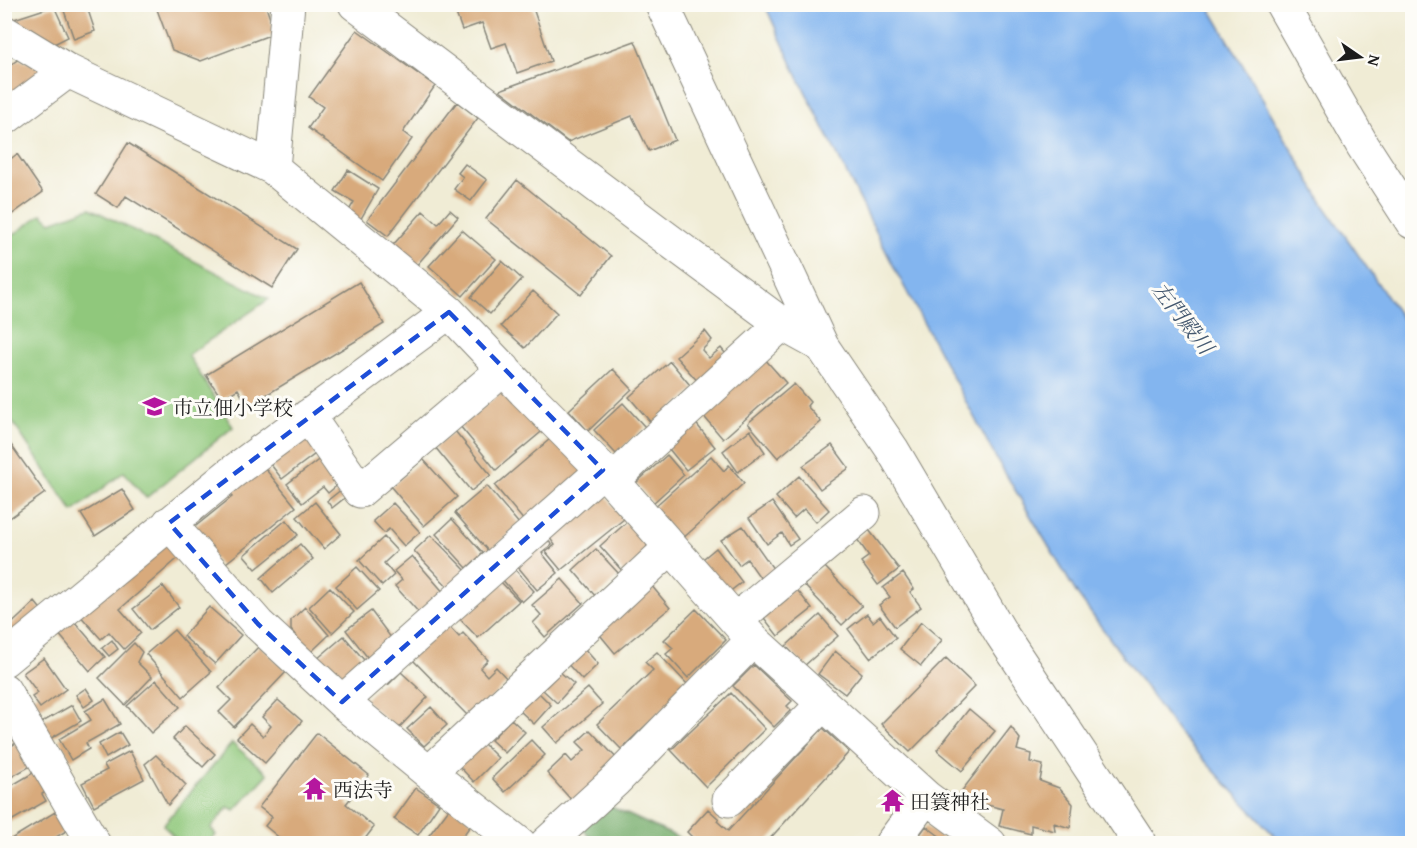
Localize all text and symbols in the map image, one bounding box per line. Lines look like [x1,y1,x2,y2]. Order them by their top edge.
north arrow [1330,27,1390,87]
text: N [1362,53,1387,69]
water label: 左門殿川 [1145,275,1222,362]
place label: 市立佃小学校 [173,393,293,422]
school or university icon: 市立佃小学校 [142,394,168,420]
place label: 西法寺 [333,775,393,804]
temple icon: 西法寺 [302,776,328,802]
place label: 田簑神社 [910,787,990,816]
temple icon: 田簑神社 [879,788,905,814]

